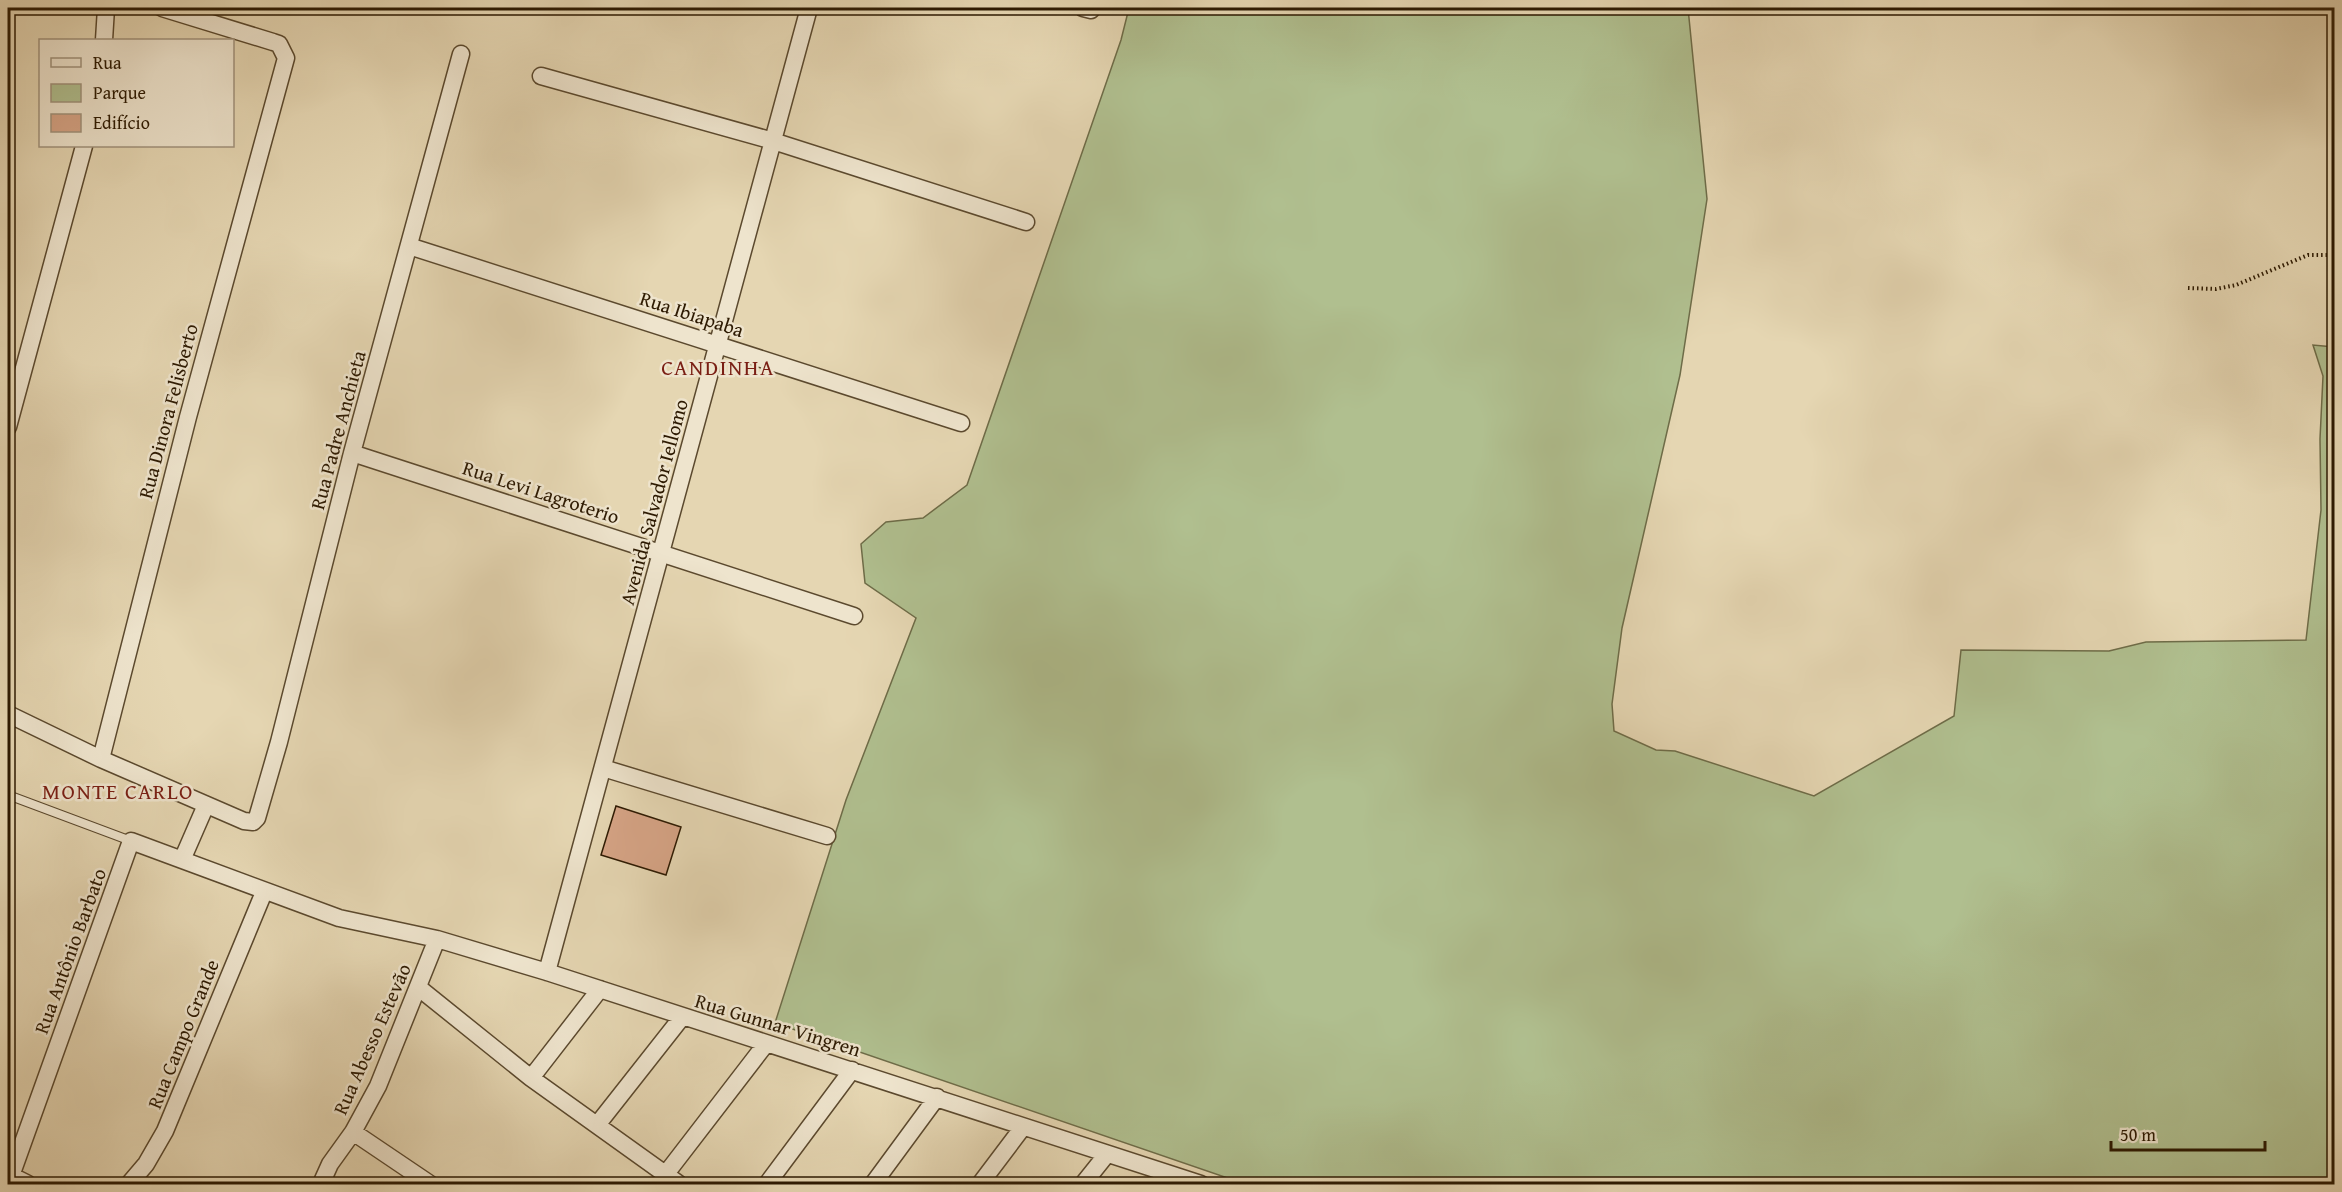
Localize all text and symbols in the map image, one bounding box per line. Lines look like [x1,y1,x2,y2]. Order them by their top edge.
legend [39,39,234,147]
text: Rua [93,49,122,76]
text: Parque [93,79,146,106]
text: Edifício [93,109,150,136]
street label: Rua Ibiapaba [636,283,748,344]
street label: Rua Dinora Felisberto [130,320,205,502]
street label: Rua Padre Anchieta [302,347,373,513]
district label: CANDINHA [661,351,775,383]
street label: Avenida Salvador Iellomo [612,396,695,608]
street label: Rua Levi Lagroterio [459,453,623,531]
district label: MONTE CARLO [42,775,194,807]
street label: Rua Antônio Barbato [26,864,113,1038]
street label: Rua Campo Grande [139,955,226,1113]
street label: Rua Abesso Estevão [325,959,418,1119]
street label: Rua Gunnar Vingren [692,986,865,1064]
scale bar [2111,1114,2266,1152]
text: 50 m [2120,1121,2156,1148]

